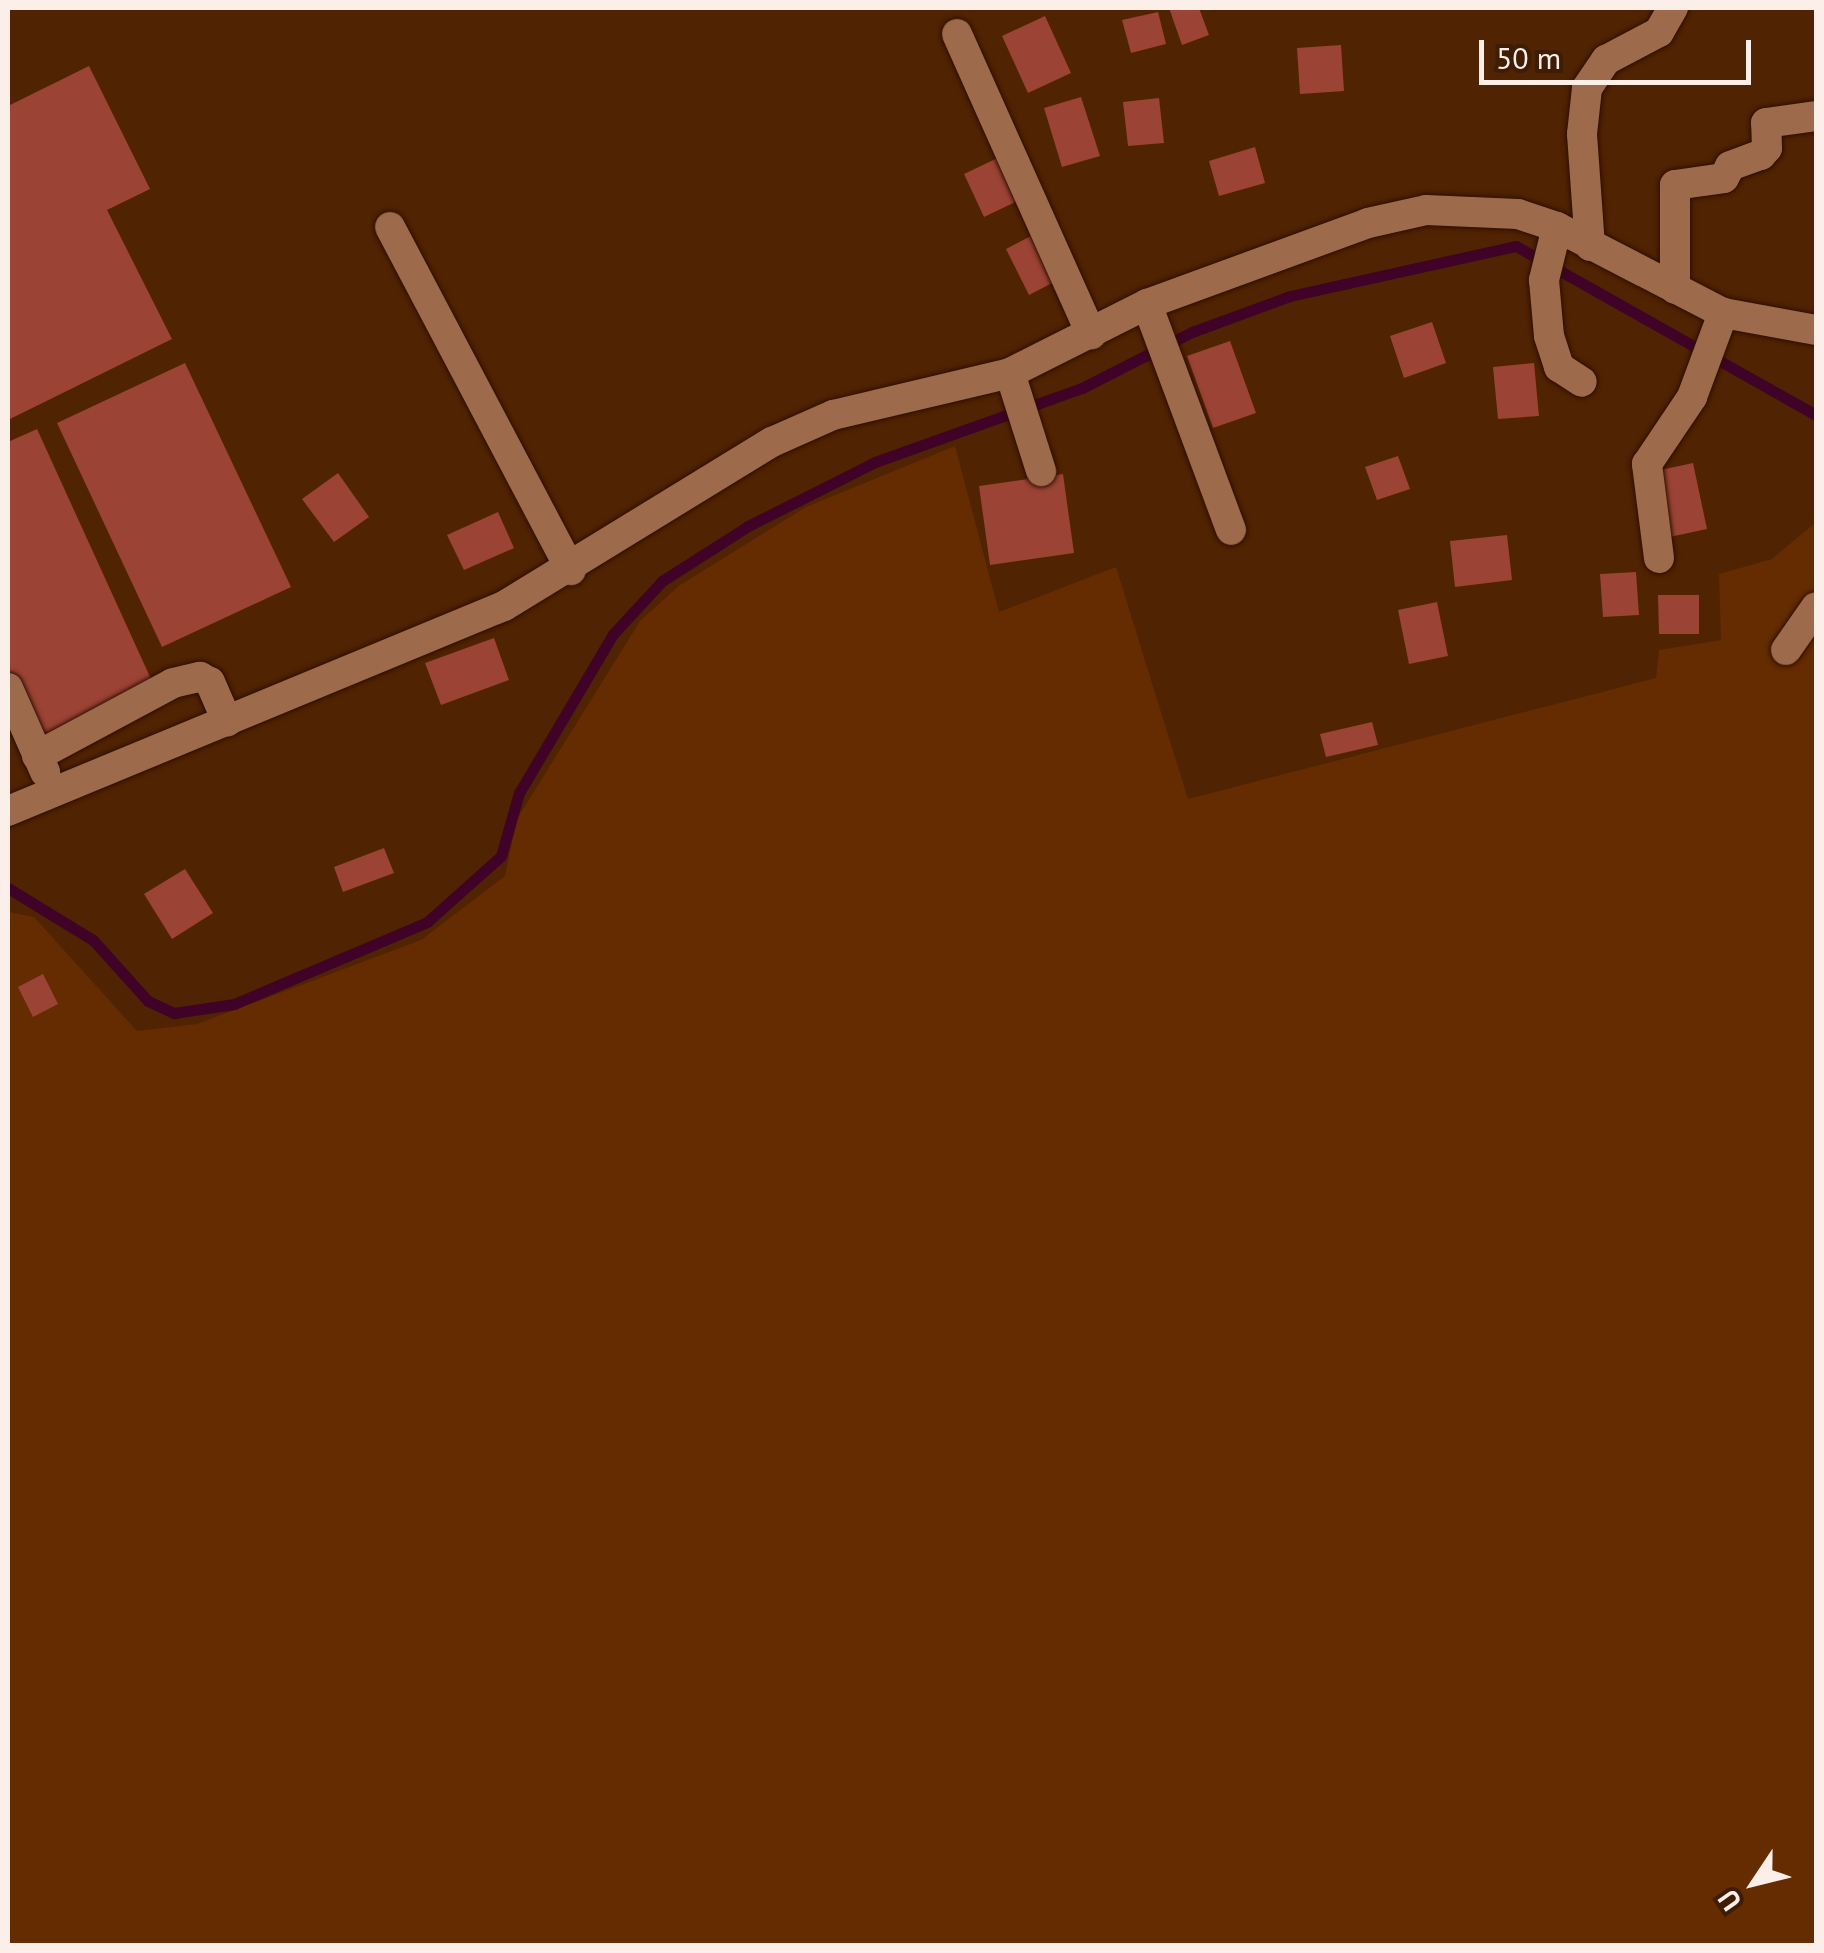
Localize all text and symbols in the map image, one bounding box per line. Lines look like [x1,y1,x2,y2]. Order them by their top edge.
scale bar [1484,20,1756,82]
text: 50 m [1496,38,1561,77]
north arrow [1704,1833,1804,1933]
text: U [1709,1883,1749,1918]

